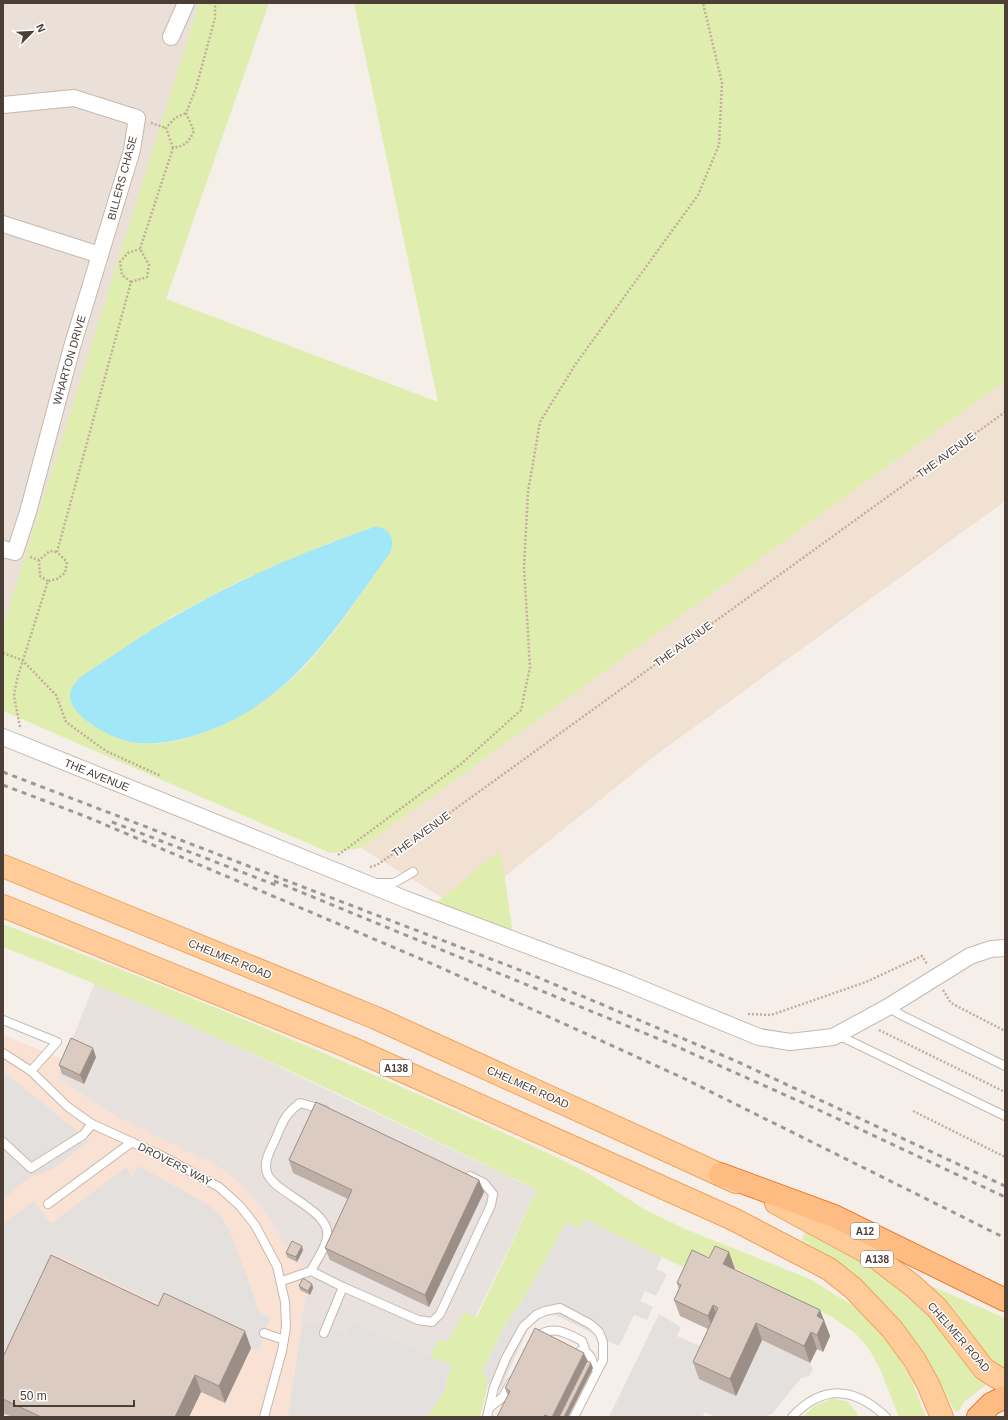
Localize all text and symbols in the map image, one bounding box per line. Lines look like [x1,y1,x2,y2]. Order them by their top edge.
north arrow [12,12,52,52]
text: N [34,22,48,34]
street label: BILLERS CHASE [105,135,139,221]
street label: WHARTON DRIVE [50,314,88,406]
street label: THE AVENUE [915,430,977,480]
street label: THE AVENUE [652,619,714,669]
street label: THE AVENUE [63,757,131,793]
street label: THE AVENUE [390,809,452,859]
street label: CHELMER ROAD [187,937,273,981]
road number: A138 [380,1060,412,1076]
street label: CHELMER ROAD [485,1063,571,1111]
street label: DROVERS WAY [136,1140,215,1188]
road number: A12 [851,1223,879,1239]
road number: A138 [861,1251,893,1267]
street label: CHELMER ROAD [925,1300,993,1374]
scale bar [14,1382,134,1408]
text: 50 m [20,1389,47,1403]

